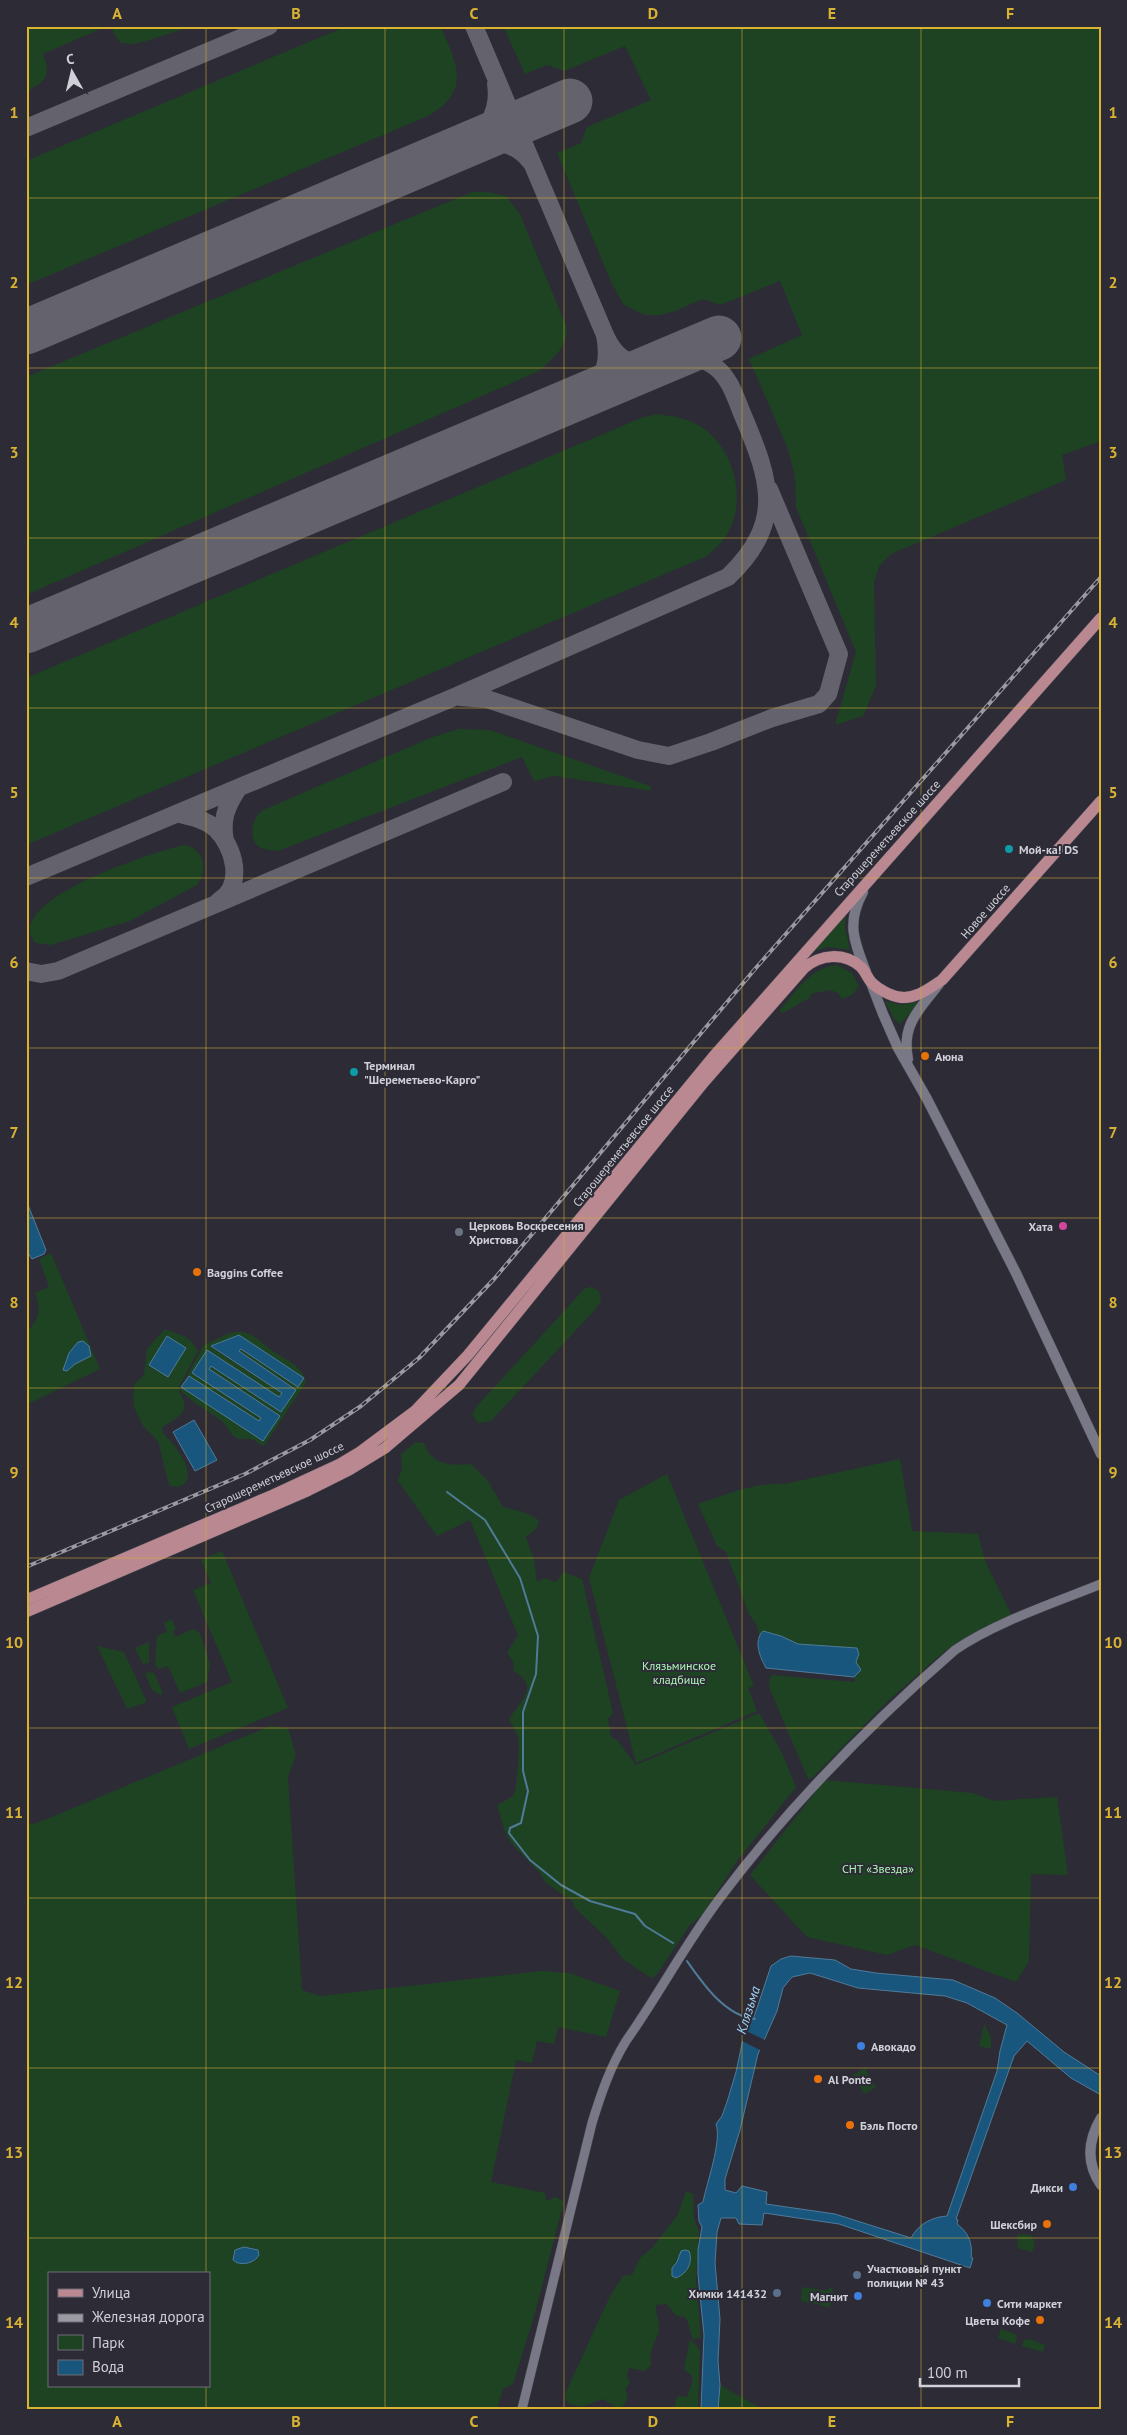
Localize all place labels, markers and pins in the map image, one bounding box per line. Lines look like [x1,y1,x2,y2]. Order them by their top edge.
place label: Мой-ка! DS [1019,842,1078,857]
marker: Мой-ка! DS [1003,843,1015,855]
place label: Аюна [935,1049,964,1064]
marker: Аюна [919,1050,931,1062]
place label: Терминал "Шереметьево-Карго" [364,1058,481,1087]
marker: Терминал "Шереметьево-Карго" [348,1066,360,1078]
place label: Церковь Воскресения Христова [469,1218,584,1247]
place label: Хата [1028,1219,1053,1234]
marker: Хата [1057,1220,1069,1232]
marker: Церковь Воскресения Христова [453,1226,465,1238]
place label: Baggins Coffee [207,1265,283,1280]
marker: Baggins Coffee [191,1266,203,1278]
place label: Авокадо [871,2039,916,2054]
marker: Авокадо [855,2040,867,2052]
place label: Al Ponte [828,2072,871,2087]
marker: Al Ponte [812,2073,824,2085]
place label: Бэль Посто [860,2118,918,2133]
marker: Бэль Посто [844,2119,856,2131]
place label: Дикси [1031,2180,1063,2195]
marker: Дикси [1067,2181,1079,2193]
place label: Шексбир [990,2217,1038,2232]
marker: Шексбир [1041,2218,1053,2230]
place label: Участковый пункт полиции № 43 [866,2261,962,2290]
marker: Участковый пункт полиции № 43 [851,2269,863,2281]
place label: Химки 141432 [689,2286,767,2301]
marker: Химки 141432 [771,2287,783,2299]
place label: Магнит [810,2289,848,2304]
marker: Магнит [852,2290,864,2302]
place label: Сити маркет [997,2296,1062,2311]
marker: Сити маркет [981,2297,993,2309]
place label: Цветы Кофе [965,2313,1030,2328]
marker: Цветы Кофе [1034,2314,1046,2326]

